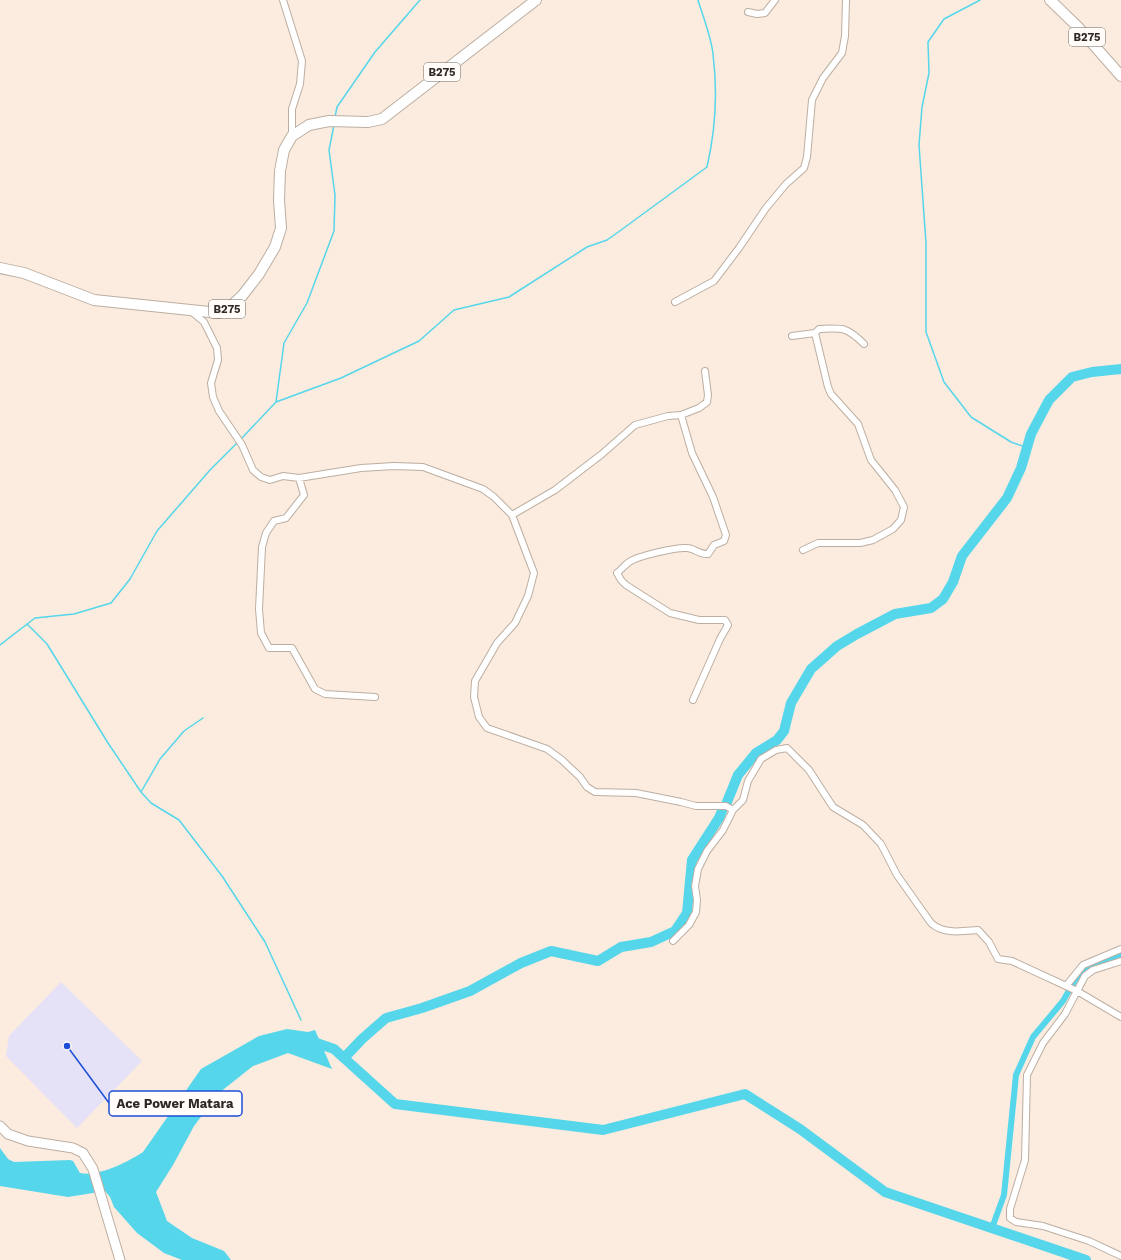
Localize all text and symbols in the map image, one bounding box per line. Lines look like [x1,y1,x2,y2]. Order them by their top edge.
road number: B275 [1069,28,1105,46]
road number: B275 [424,63,460,81]
road number: B275 [209,300,245,318]
callout: Ace Power Matara [109,1091,242,1116]
text: Ace Power Matara [117,1096,234,1111]

